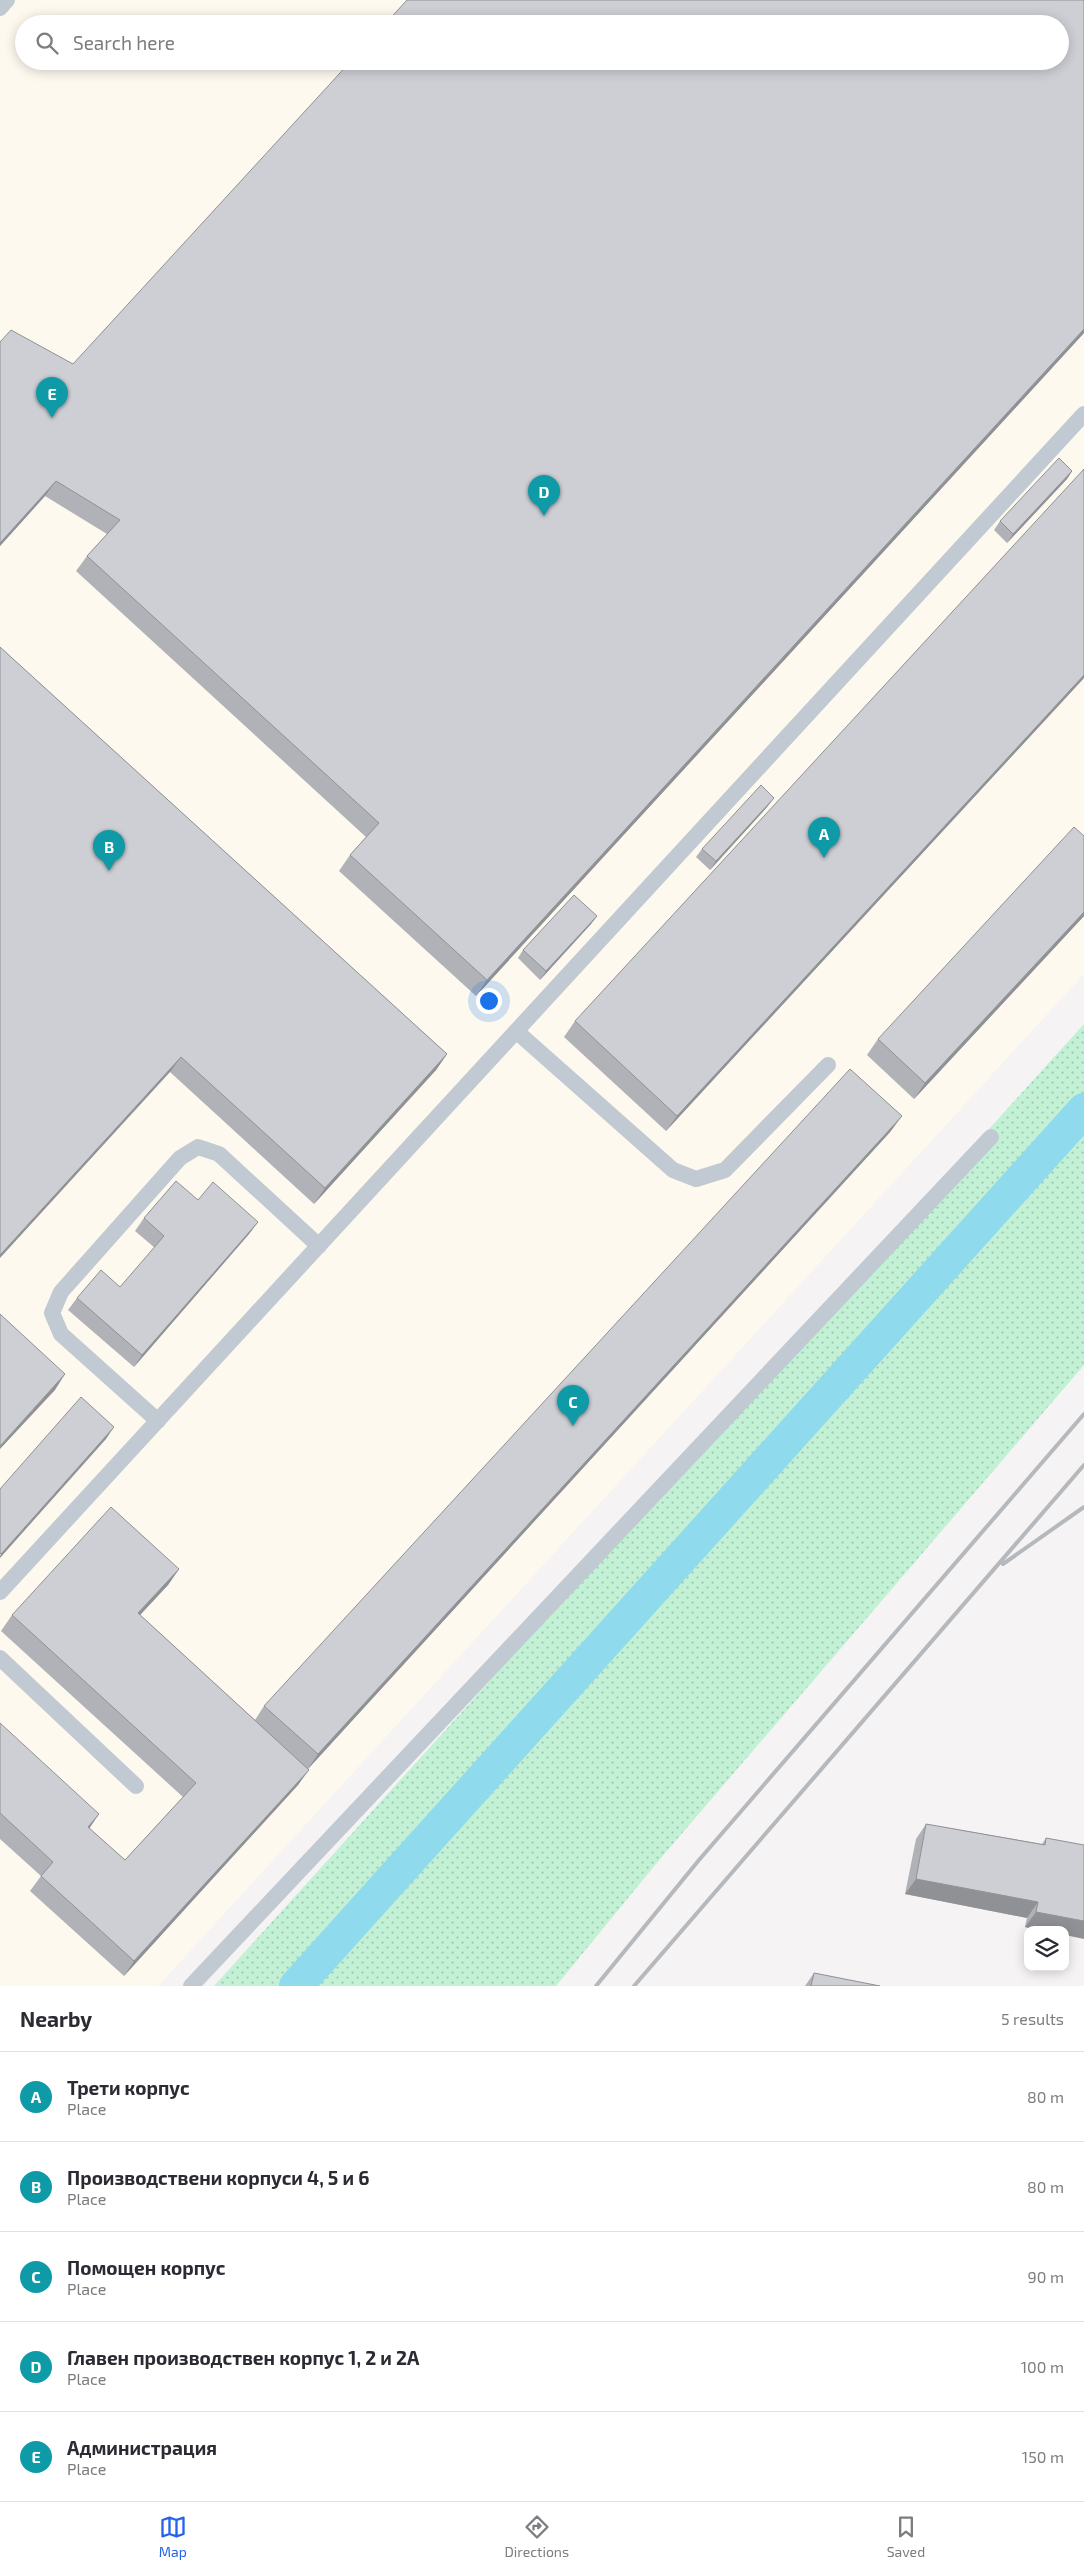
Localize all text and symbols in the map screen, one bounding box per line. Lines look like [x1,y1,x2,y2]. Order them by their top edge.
search box [15,15,1069,70]
icon: search [33,29,61,57]
text: Search here [73,31,175,54]
pin: E [36,377,68,418]
pin: D [528,475,560,516]
pin: A [808,817,840,858]
pin: B [93,830,125,871]
your location [476,988,502,1014]
pin: C [557,1385,589,1426]
map controls [1024,1926,1069,1971]
button: layers [1024,1926,1069,1971]
text: Nearby [20,2006,92,2031]
text: 5 results [1001,2009,1064,2028]
text: Трети корпус [67,2076,190,2099]
text: A [31,2087,41,2106]
text: 80 m [1027,2087,1064,2106]
text: Place [67,2099,106,2118]
text: Производствени корпуси 4, 5 и 6 [67,2166,369,2189]
text: B [31,2177,41,2196]
text: 80 m [1027,2177,1064,2196]
text: Place [67,2189,106,2208]
text: Помощен корпус [67,2256,225,2279]
text: C [31,2267,41,2286]
text: 90 m [1028,2267,1064,2286]
text: Place [67,2279,106,2298]
text: Главен производствен корпус 1, 2 и 2А [67,2346,419,2369]
text: D [31,2357,41,2376]
text: 100 m [1021,2357,1064,2376]
text: Place [67,2369,106,2388]
text: Администрация [67,2436,217,2459]
text: E [31,2447,41,2466]
text: 150 m [1022,2447,1064,2466]
text: Place [67,2459,106,2478]
tab: Map [159,2513,187,2560]
tab: Directions [505,2513,569,2560]
tab: Saved [887,2513,925,2560]

